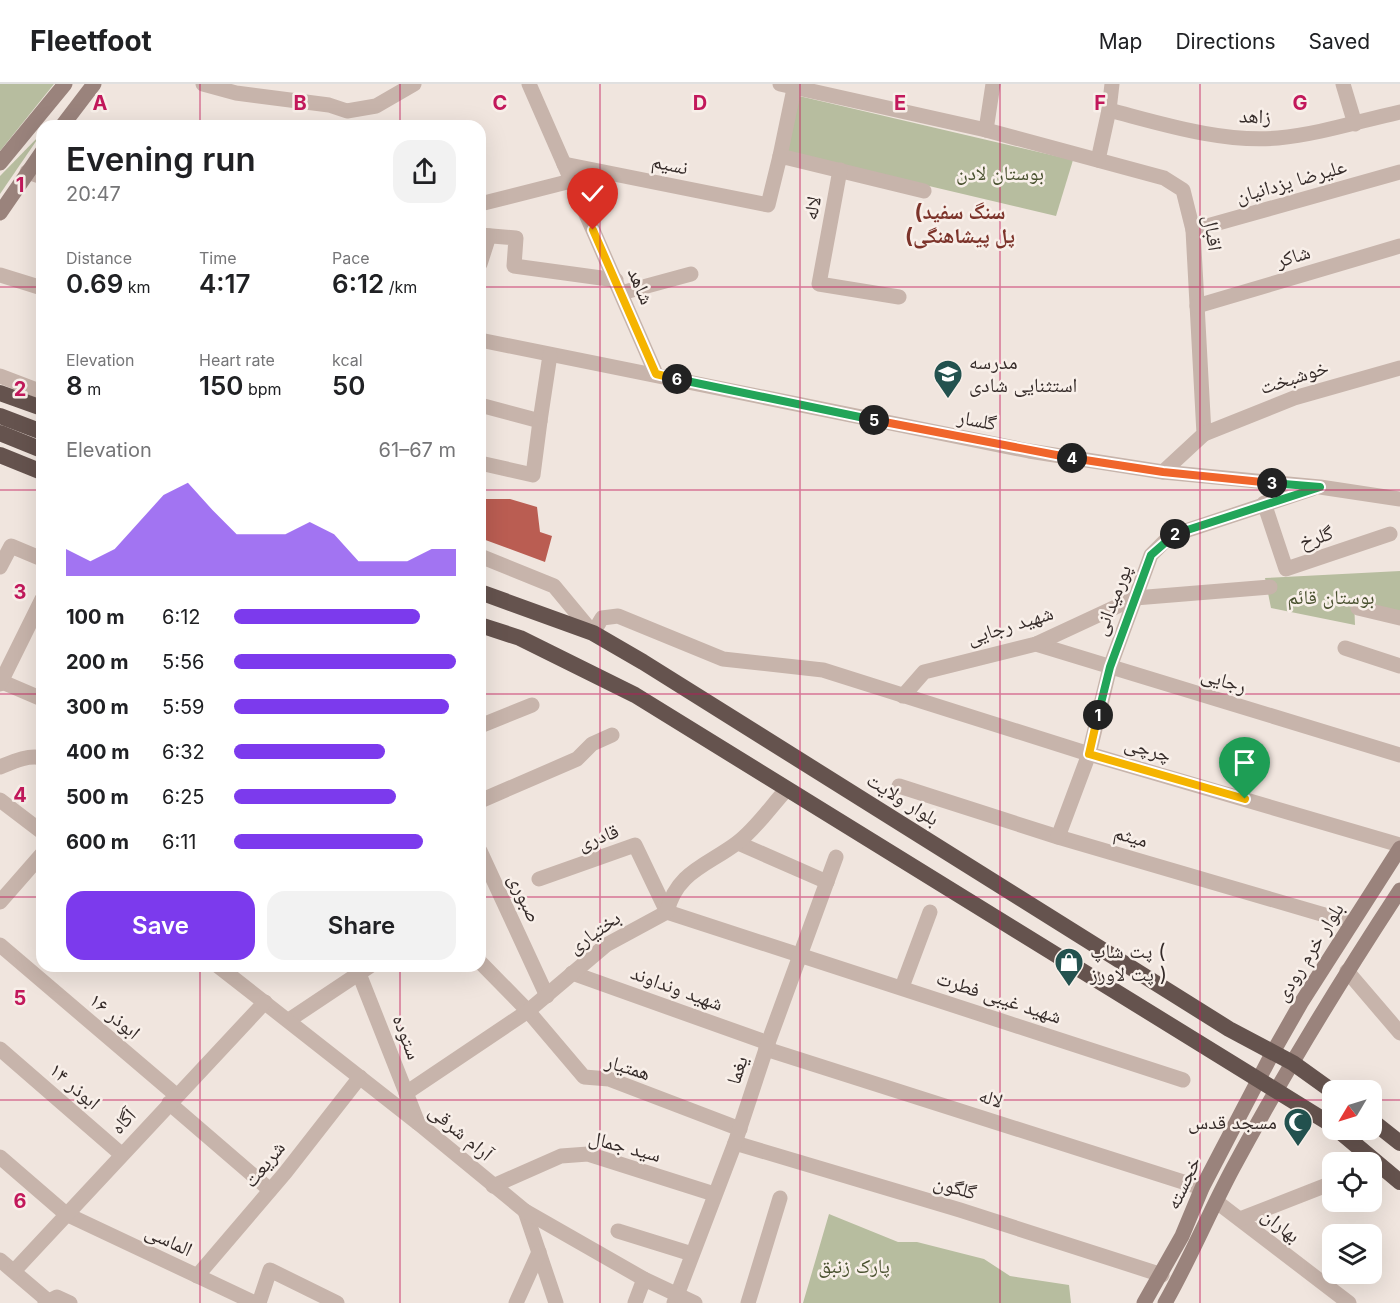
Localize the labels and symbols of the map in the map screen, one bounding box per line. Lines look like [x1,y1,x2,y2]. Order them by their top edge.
text: A [93,91,108,115]
text: B [293,91,307,115]
text: C [493,91,507,115]
text: D [693,91,707,115]
text: E [894,91,906,115]
text: F [1094,91,1106,115]
text: G [1292,91,1308,115]
street label: زاهد [1239,103,1271,129]
street label: نسیم [649,148,690,181]
street label: علیرضا یزدانیان [1233,154,1349,208]
park label: بوستان لادن [956,161,1044,185]
pin [567,168,618,230]
text: 1 [16,173,24,197]
street label: لاله [798,194,826,222]
district label: (سنگ سفید (پل پیشاهنگی [905,199,1015,249]
street label: اقبال [1199,214,1227,252]
street label: شاکر [1272,239,1313,273]
street label: شاهد [623,264,659,308]
place label: مدرسه استثنایی شادی [969,350,1077,397]
street label: خوشبخت [1257,355,1332,399]
school or university icon: مدرسه استثنایی شادی [932,358,964,400]
pin: 6 [662,364,692,394]
text: 2 [14,377,26,401]
street label: گلسار [954,404,999,436]
pin: 5 [859,405,889,435]
pin: 4 [1057,443,1087,473]
pin: 3 [1257,468,1287,498]
pin: 2 [1160,519,1190,549]
street label: گلرخ [1296,520,1336,555]
street label: پورمیدانی [1088,561,1137,639]
text: 3 [14,580,26,604]
park label: بوستان قائم [1287,585,1375,611]
street label: شهید رجایی [964,600,1056,650]
street label: رجایی [1198,662,1250,698]
pin: 1 [1083,700,1113,730]
street label: چرچی [1122,731,1174,767]
pin [1219,737,1270,799]
street label: بلوار ولایت [862,767,944,831]
text: 4 [13,783,27,807]
street label: قادری [574,819,622,855]
street label: میثم [1111,820,1151,854]
street label: صبوری [503,870,547,926]
street label: بلوار خرم رودی [1269,898,1350,1007]
street label: بختیاری [563,905,625,959]
place label: پت شاپ ( پت لاورز ) [1089,939,1167,986]
shop icon: پت شاپ ( پت لاورز ) [1053,946,1085,988]
street label: شهید ونداوند [628,960,726,1016]
street label: شهید غیبی فطرت [933,965,1065,1029]
text: 5 [14,986,26,1010]
street label: ابوذر ۱۶ [85,988,145,1044]
street label: ستوده [388,1011,426,1063]
street label: همتیار [602,1049,653,1085]
street label: یغما [721,1053,753,1087]
street label: ابوذر ۱۴ [45,1058,105,1114]
north arrow [1322,1080,1382,1140]
street label: لاله [976,1083,1006,1113]
street label: آرام شرقی [423,1098,499,1168]
street label: آگاه [105,1103,141,1139]
mosque icon: مسجد قدس [1282,1106,1314,1148]
place label: مسجد قدس [1188,1110,1277,1134]
street label: سید جمال [586,1125,664,1167]
street label: شریعت [238,1136,290,1192]
street label: خجسته [1160,1153,1206,1213]
street label: گلگون [931,1169,979,1205]
text: 6 [14,1189,27,1213]
street label: بهاران [1257,1202,1305,1248]
street label: الماسی [142,1219,196,1261]
park label: پارک زنبق [818,1254,890,1278]

